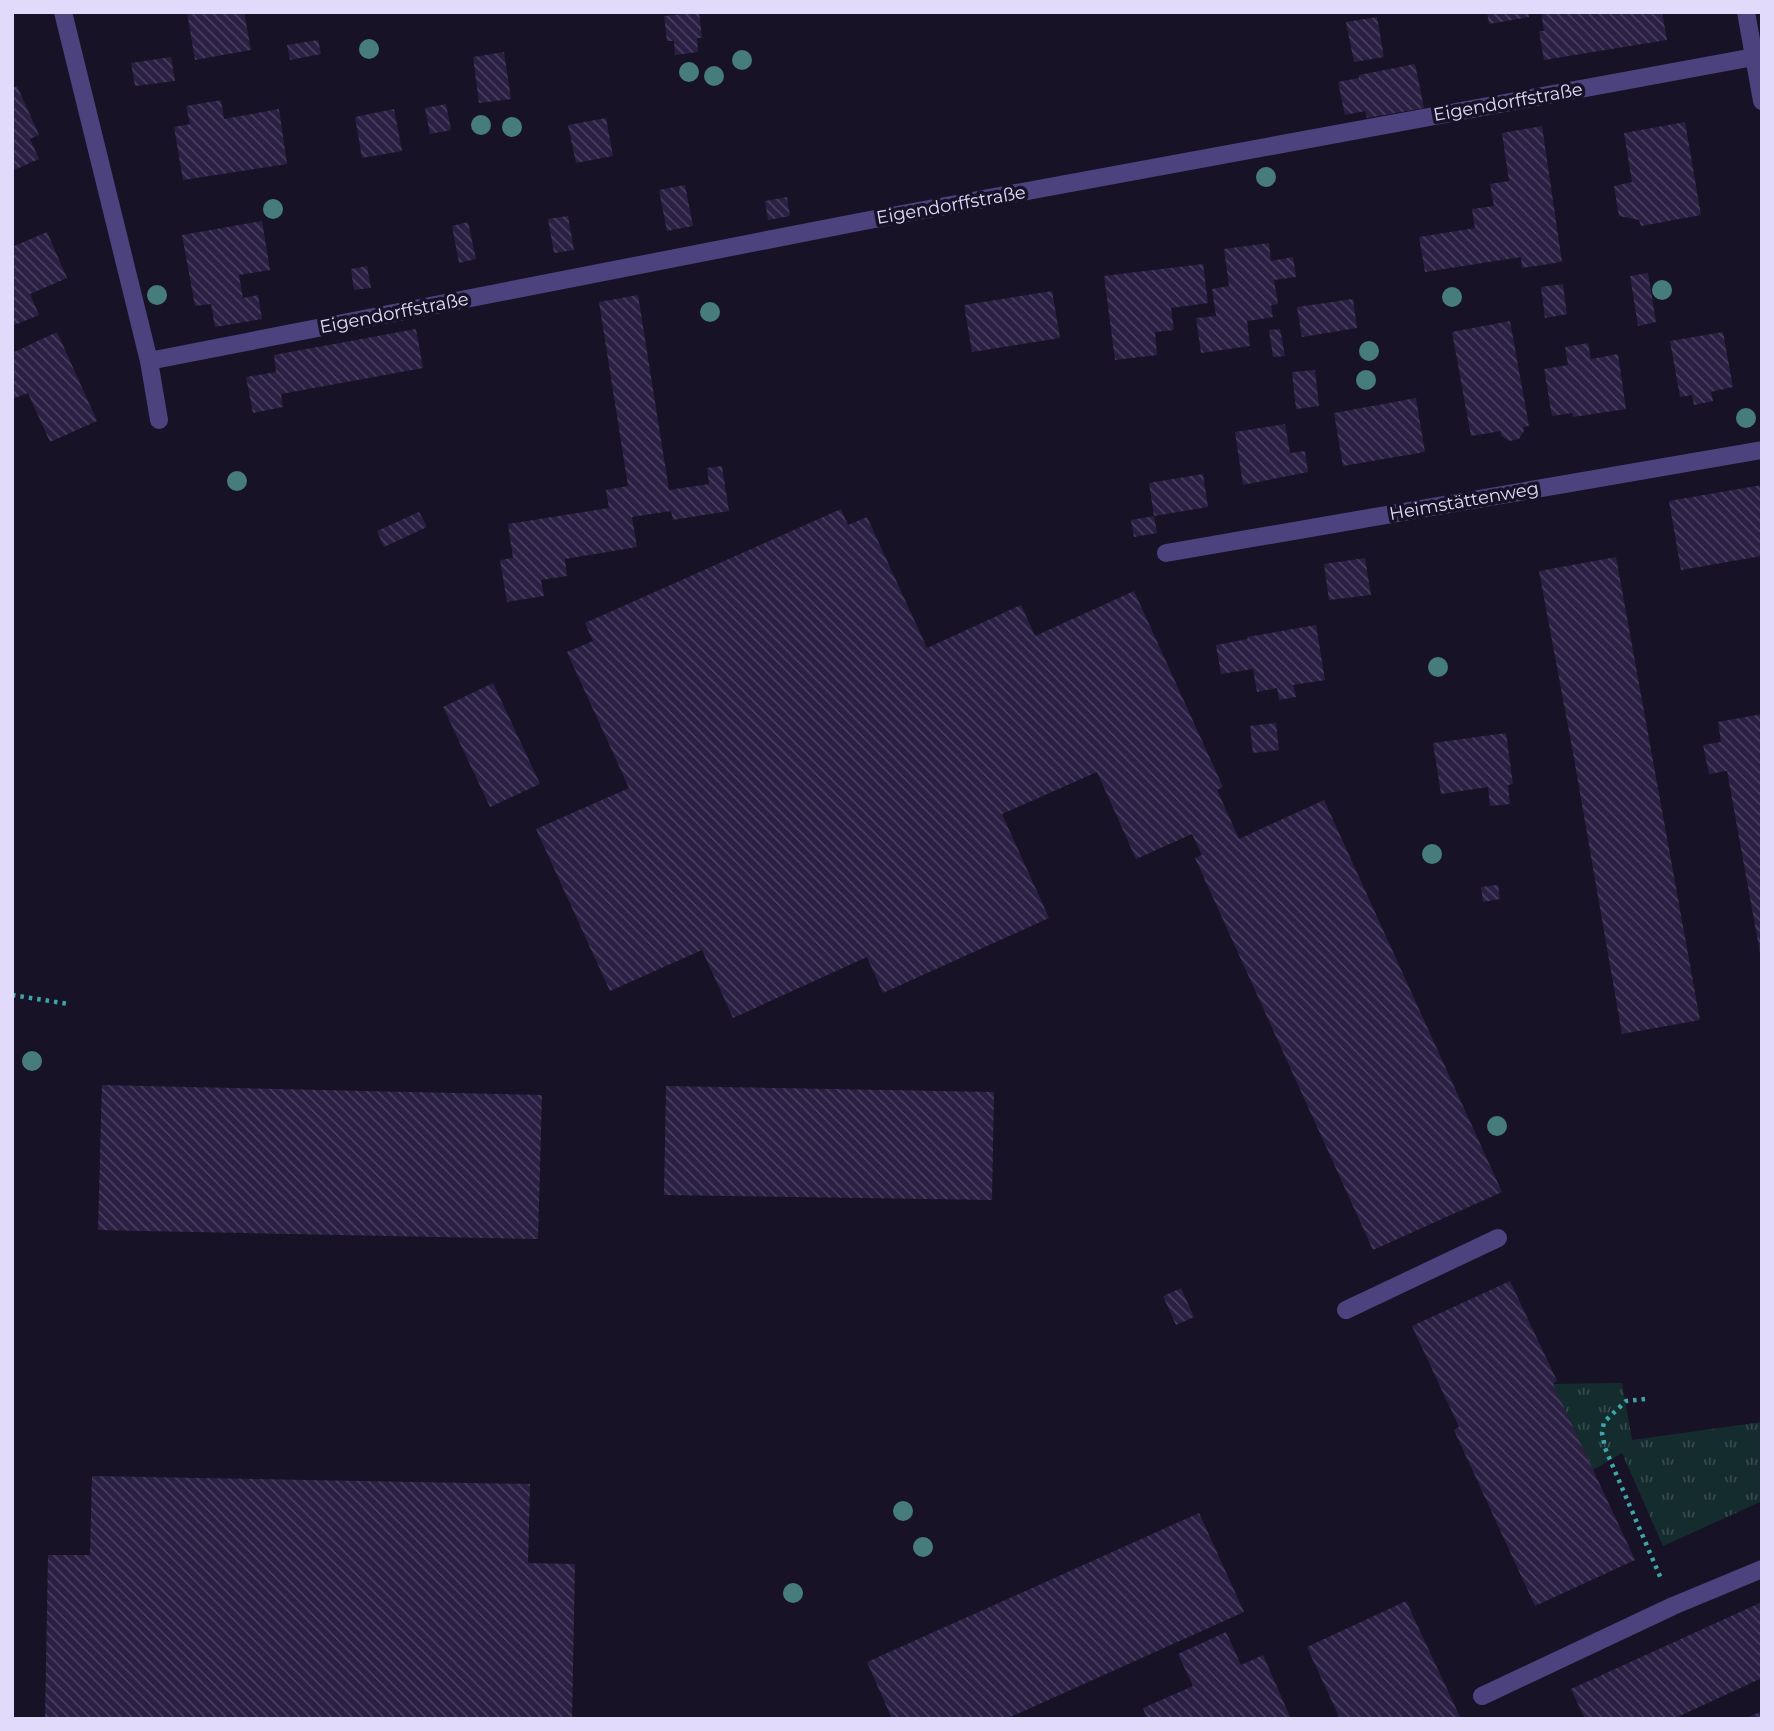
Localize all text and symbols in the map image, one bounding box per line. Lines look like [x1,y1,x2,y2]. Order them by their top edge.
street label: Eigendorffstraße [1432,78,1585,126]
street label: Eigendorffstraße [875,181,1028,229]
street label: Eigendorffstraße [318,288,470,338]
street label: Heimstättenweg [1388,477,1540,525]

